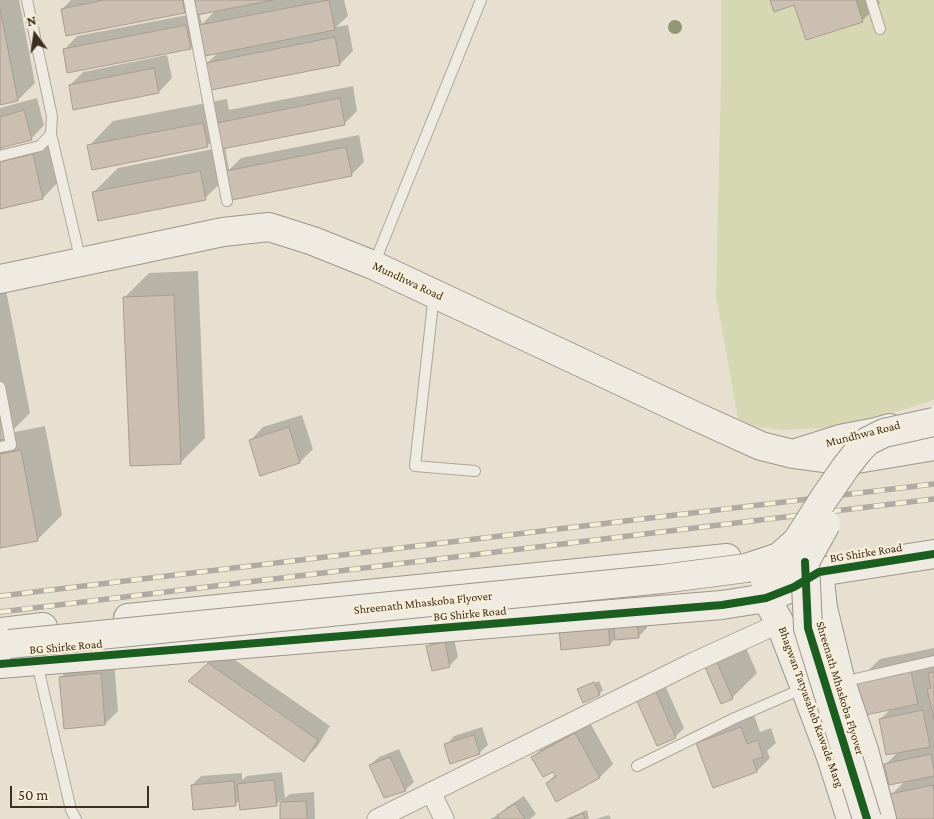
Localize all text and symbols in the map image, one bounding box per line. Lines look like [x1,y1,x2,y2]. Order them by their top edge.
north arrow [10,10,60,60]
text: N [25,12,38,29]
street label: Mundhwa Road [370,258,446,304]
street label: Mundhwa Road [824,418,902,450]
street label: BG Shirke Road [829,540,903,566]
street label: Shreenath Mhaskoba Flyover [353,589,493,617]
street label: BG Shirke Road [433,604,507,624]
street label: Shreenath Mhaskoba Flyover [813,619,867,757]
street label: Bhagwan Tatyasaheb Kawade Marg [775,625,847,789]
street label: BG Shirke Road [29,637,103,657]
scale bar [12,776,151,808]
text: 50 m [18,787,48,803]

